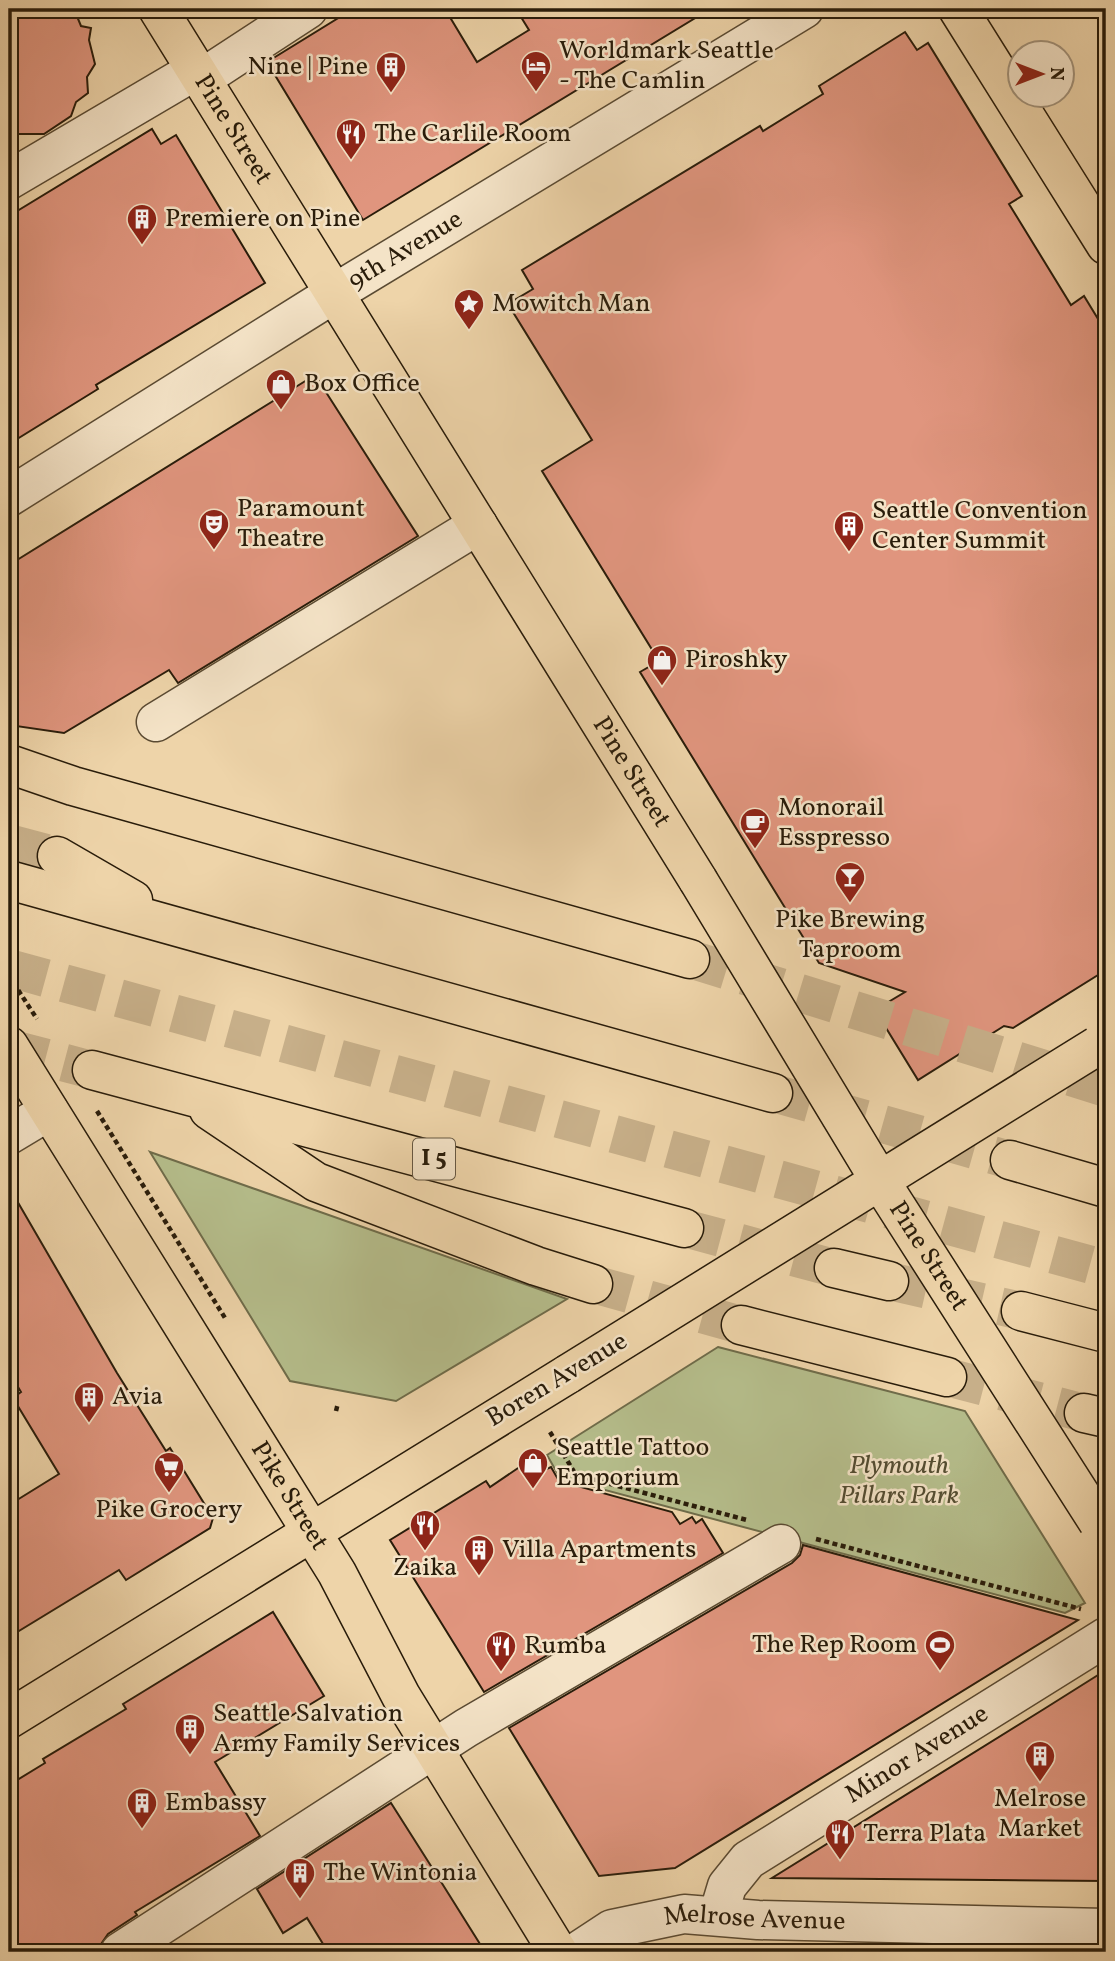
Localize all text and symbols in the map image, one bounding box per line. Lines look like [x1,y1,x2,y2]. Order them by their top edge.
place label: Worldmark Seattle - The Camlin [559,33,774,99]
north arrow [1006,38,1076,108]
place label: Nine | Pine [247,49,368,85]
hotel icon: Worldmark Seattle - The Camlin [519,49,553,93]
building icon: Nine | Pine [374,50,408,94]
street label: Pine Street [185,67,281,192]
text: N [1043,67,1069,81]
place label: The Carlile Room [374,116,571,152]
restaurant icon: The Carlile Room [334,117,368,161]
place label: Premiere on Pine [165,201,360,237]
building icon: Premiere on Pine [125,202,159,246]
street label: 9th Avenue [341,202,470,299]
place label: Mowitch Man [492,286,650,322]
place icon: Mowitch Man [452,287,486,331]
place label: Box Office [304,366,420,402]
shop icon: Box Office [264,367,298,411]
place label: Paramount Theatre [237,491,365,557]
place label: Seattle Convention Center Summit [872,493,1087,559]
theatre icon: Paramount Theatre [197,507,231,551]
building icon: Seattle Convention Center Summit [832,509,866,553]
place label: Piroshky [685,642,788,678]
shop icon: Piroshky [645,643,679,687]
street label: Pine Street [583,710,679,834]
place label: Monorail Esspresso [778,790,890,856]
cafe icon: Monorail Esspresso [738,806,772,850]
bar icon: Pike Brewing Taproom [833,860,867,904]
place label: Pike Brewing Taproom [775,902,925,968]
road number: I 5 [413,1139,455,1180]
street label: Pine Street [879,1194,977,1318]
street label: Boren Avenue [480,1324,634,1436]
place label: Avia [112,1379,163,1415]
building icon: Avia [72,1380,106,1424]
place label: Seattle Tattoo Emporium [556,1430,709,1496]
street label: Pike Street [241,1434,337,1557]
shop icon: Seattle Tattoo Emporium [516,1446,550,1490]
park label: Plymouth Pillars Park [839,1448,959,1514]
supermarket icon: Pike Grocery [152,1450,186,1494]
place label: Pike Grocery [96,1492,242,1528]
restaurant icon: Zaika [408,1508,442,1552]
place label: Villa Apartments [502,1532,696,1568]
building icon: Villa Apartments [462,1533,496,1577]
place label: Zaika [393,1550,457,1586]
place label: The Rep Room [752,1627,917,1663]
place label: Rumba [524,1628,607,1664]
sports icon: The Rep Room [923,1628,957,1672]
restaurant icon: Rumba [484,1629,518,1673]
place label: Seattle Salvation Army Family Services [213,1696,460,1762]
street label: Minor Avenue [839,1696,996,1813]
building icon: Seattle Salvation Army Family Services [173,1712,207,1756]
building icon: Melrose Market [1023,1739,1057,1783]
place label: Melrose Market [994,1781,1086,1847]
place label: Embassy [165,1785,267,1821]
building icon: Embassy [125,1786,159,1830]
place label: Terra Plata [863,1816,986,1852]
restaurant icon: Terra Plata [823,1817,857,1861]
place label: The Wintonia [323,1855,478,1891]
building icon: The Wintonia [283,1856,317,1900]
street label: Melrose Avenue [660,1896,846,1940]

